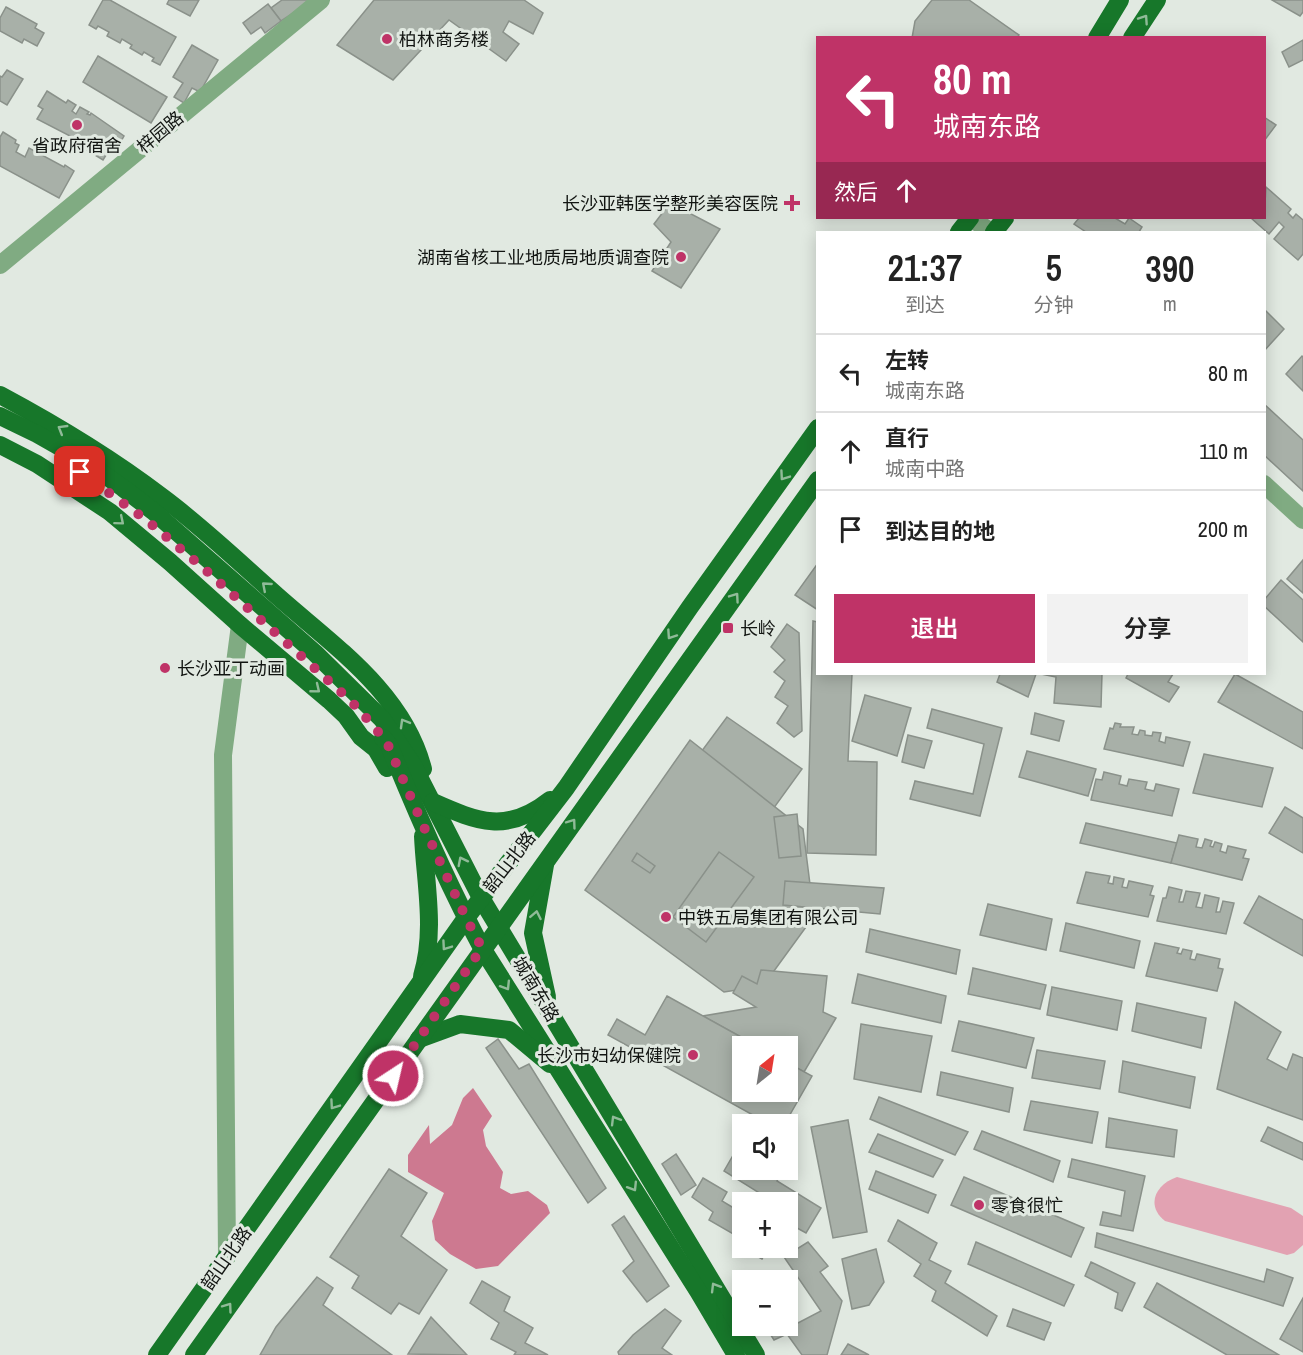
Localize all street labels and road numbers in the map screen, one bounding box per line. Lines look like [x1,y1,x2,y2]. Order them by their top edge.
street label: 梓园路 [131,105,189,159]
street label: 韶山北路 [477,826,541,898]
street label: 城南东路 [507,952,565,1026]
street label: 韶山北路 [195,1221,257,1295]

